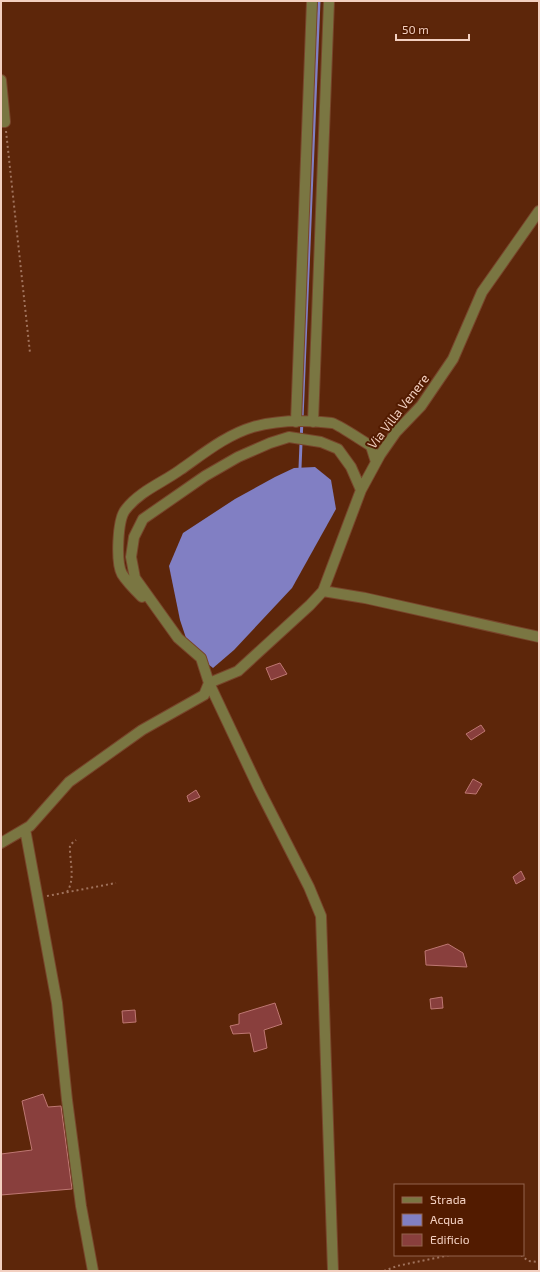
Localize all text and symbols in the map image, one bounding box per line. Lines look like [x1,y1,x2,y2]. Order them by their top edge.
scale bar [396,16,469,42]
text: 50 m [402,22,429,36]
street label: Via Villa Venere [364,370,432,452]
legend [394,1184,524,1256]
text: Strada [430,1192,466,1206]
text: Acqua [430,1212,464,1226]
text: Edificio [430,1232,470,1246]

